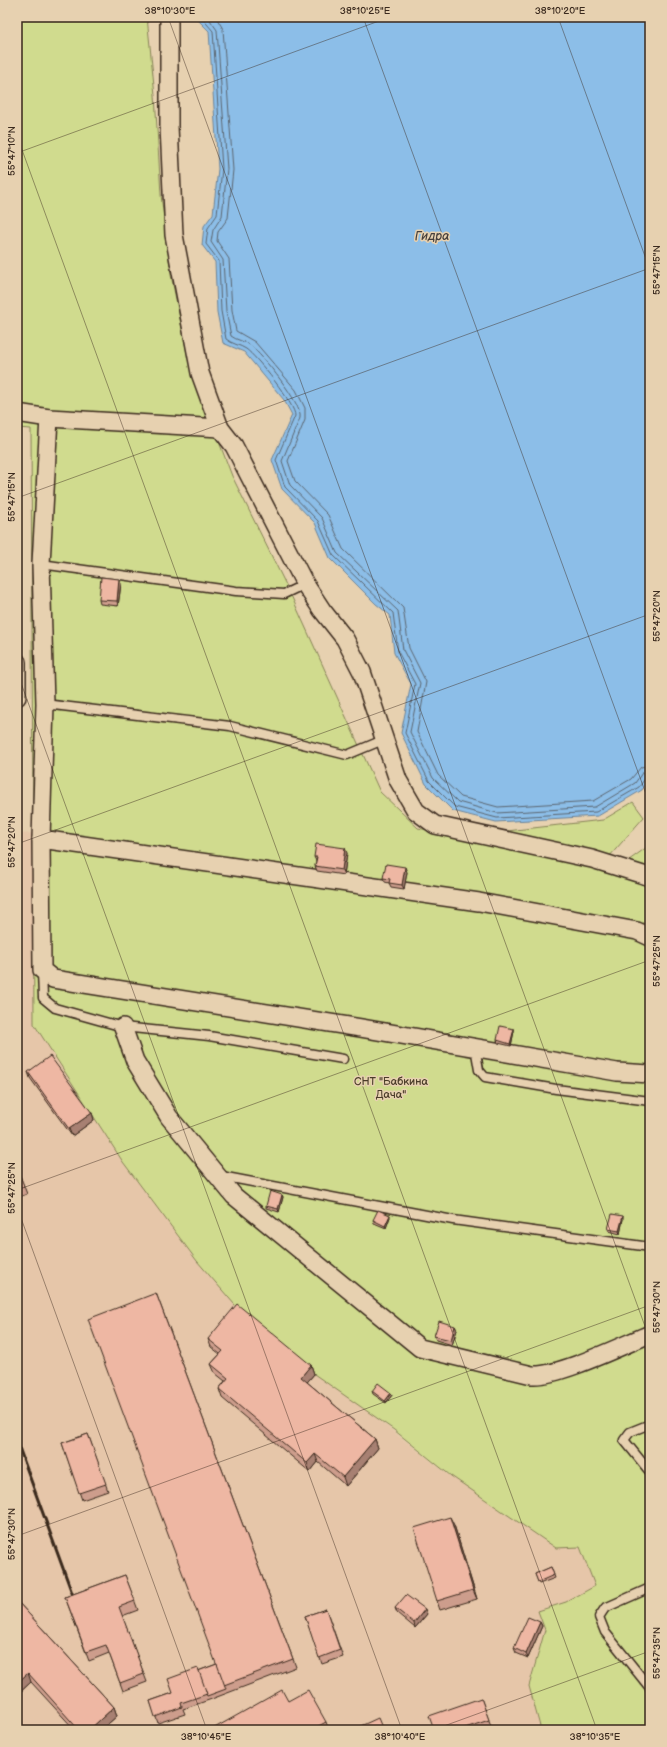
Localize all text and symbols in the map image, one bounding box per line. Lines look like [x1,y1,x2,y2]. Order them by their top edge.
text: 38°10'30"E [145,5,196,17]
text: 38°10'25"E [340,5,391,17]
text: 38°10'20"E [535,5,586,17]
text: 55°47'10"N [6,126,18,176]
water label: Гидра [415,229,449,244]
text: 55°47'15"N [651,245,663,295]
text: 55°47'15"N [6,472,18,522]
text: 55°47'20"N [651,590,663,642]
text: 55°47'20"N [6,816,18,868]
text: 55°47'25"N [651,935,663,987]
park label: СНТ "Бабкина Дача" [354,1075,428,1101]
text: 55°47'25"N [6,1162,18,1214]
text: 55°47'30"N [651,1281,663,1333]
text: 55°47'30"N [6,1508,18,1560]
text: 55°47'35"N [651,1627,663,1679]
text: 38°10'45"E [181,1731,232,1743]
text: 38°10'40"E [375,1731,426,1743]
text: 38°10'35"E [570,1731,621,1743]

